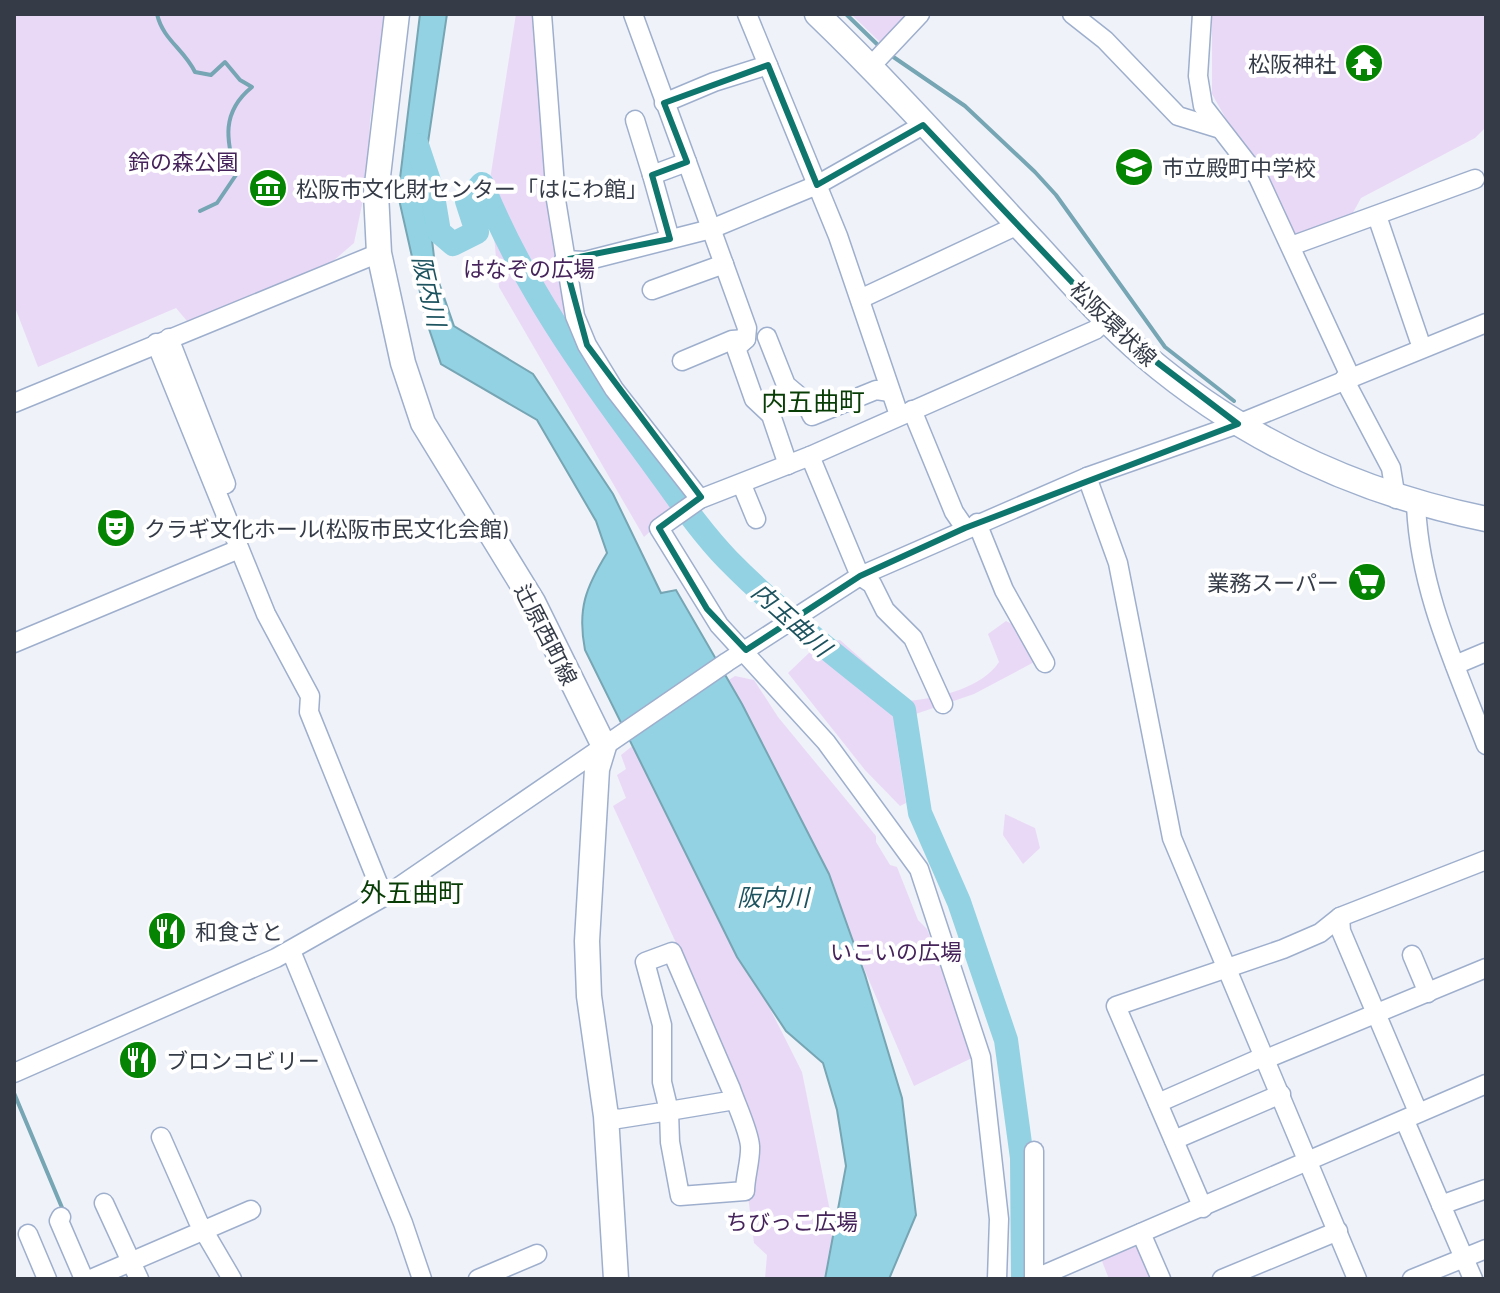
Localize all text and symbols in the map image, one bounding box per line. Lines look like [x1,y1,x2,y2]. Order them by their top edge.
temple icon: 松阪神社 [1343,42,1385,84]
place label: 松阪神社 [1248,50,1336,76]
school or university icon: 市立殿町中学校 [1113,146,1155,188]
park label: 鈴の森公園 [128,148,238,174]
place label: 市立殿町中学校 [1162,154,1316,180]
museum icon: 松阪市文化財センター「はにわ館」 [247,167,289,209]
place label: 松阪市文化財センター「はにわ館」 [296,175,648,201]
water label: 阪内川 [408,253,453,332]
park label: はなぞの広場 [463,255,595,281]
street label: 松阪環状線 [1065,275,1163,371]
district label: 内五曲町 [761,385,865,416]
theatre icon: クラギ文化ホール(松阪市民文化会館) [95,507,137,549]
place label: クラギ文化ホール(松阪市民文化会館) [144,515,508,541]
supermarket icon: 業務スーパー [1346,561,1388,603]
place label: 業務スーパー [1207,569,1339,595]
water label: 内玉曲川 [747,576,840,664]
street label: 辻原西町線 [510,579,584,689]
district label: 外五曲町 [360,876,464,907]
water label: 阪内川 [737,882,812,911]
restaurant icon: 和食さと [146,910,188,952]
place label: 和食さと [195,918,283,944]
park label: いこいの広場 [830,938,962,964]
restaurant icon: ブロンコビリー [117,1039,159,1081]
place label: ブロンコビリー [166,1047,320,1073]
park label: ちびっこ広場 [726,1208,858,1234]

